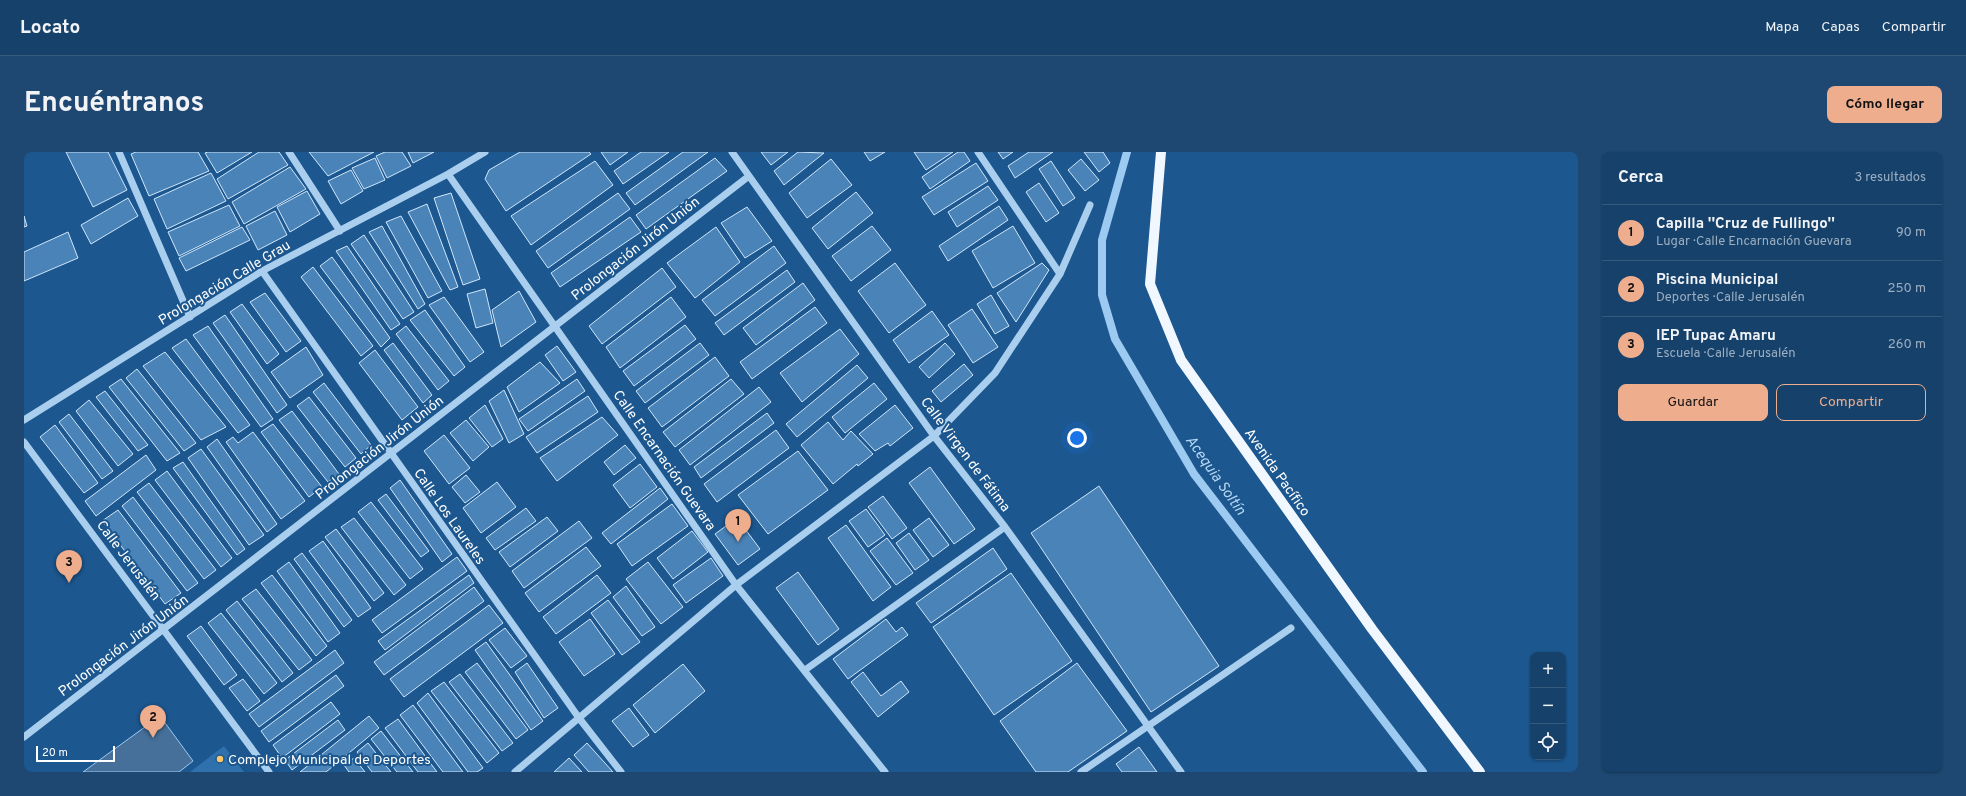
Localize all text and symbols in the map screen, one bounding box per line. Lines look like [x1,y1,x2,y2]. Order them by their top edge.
text: Locato [20,16,80,40]
text: Mapa [1765,19,1799,36]
text: Capas [1821,19,1860,36]
text: Compartir [1882,19,1946,36]
text: Encuéntranos [24,86,204,122]
button: Cómo llegar [1827,86,1942,123]
text: Cerca [1618,167,1664,189]
text: 3 resultados [1854,170,1926,186]
street label: Prolongación Jirón Unión [568,194,704,305]
text: Capilla ''Cruz de Fullingo'' [1656,215,1835,234]
text: 1 [1628,225,1634,241]
text: 90 m [1896,225,1926,241]
text: Lugar · Calle Encarnación Guevara [1656,234,1852,250]
street label: Prolongación Calle Grau [156,237,294,329]
text: Piscina Municipal [1656,271,1778,290]
text: 2 [1627,281,1635,297]
text: 250 m [1888,281,1926,297]
text: Deportes · Calle Jerusalén [1656,290,1805,306]
text: IEP Tupac Amaru [1656,327,1776,346]
text: 3 [1627,337,1635,353]
text: 260 m [1888,337,1926,353]
text: Escuela · Calle Jerusalén [1656,346,1796,362]
button: Guardar [1618,384,1768,421]
button: Compartir [1776,384,1926,421]
street label: Calle Encarnación Guevara [609,387,719,534]
street label: Prolongación Jirón Unión [312,393,448,504]
street label: Calle Virgen de Fátima [916,394,1013,516]
street label: Avenida Pacífico [1240,426,1313,520]
your location [1067,428,1087,448]
water label: Acequia Soltín [1180,432,1249,519]
street label: Calle Los Laureles [409,466,488,568]
pin: 1 [725,509,751,542]
street label: Calle Jerusalén [92,517,163,604]
pin: 3 [56,550,82,583]
street label: Prolongación Jirón Unión [56,592,192,701]
map controls [1530,652,1566,760]
button: + [1530,652,1566,688]
button: − [1530,688,1566,724]
pin: 2 [140,705,166,738]
button: locate [1530,724,1566,760]
scale bar [36,744,115,763]
text: 20 m [42,746,68,760]
place label: Complejo Municipal de Deportes [228,752,431,769]
marker: Complejo Municipal de Deportes [215,754,225,764]

